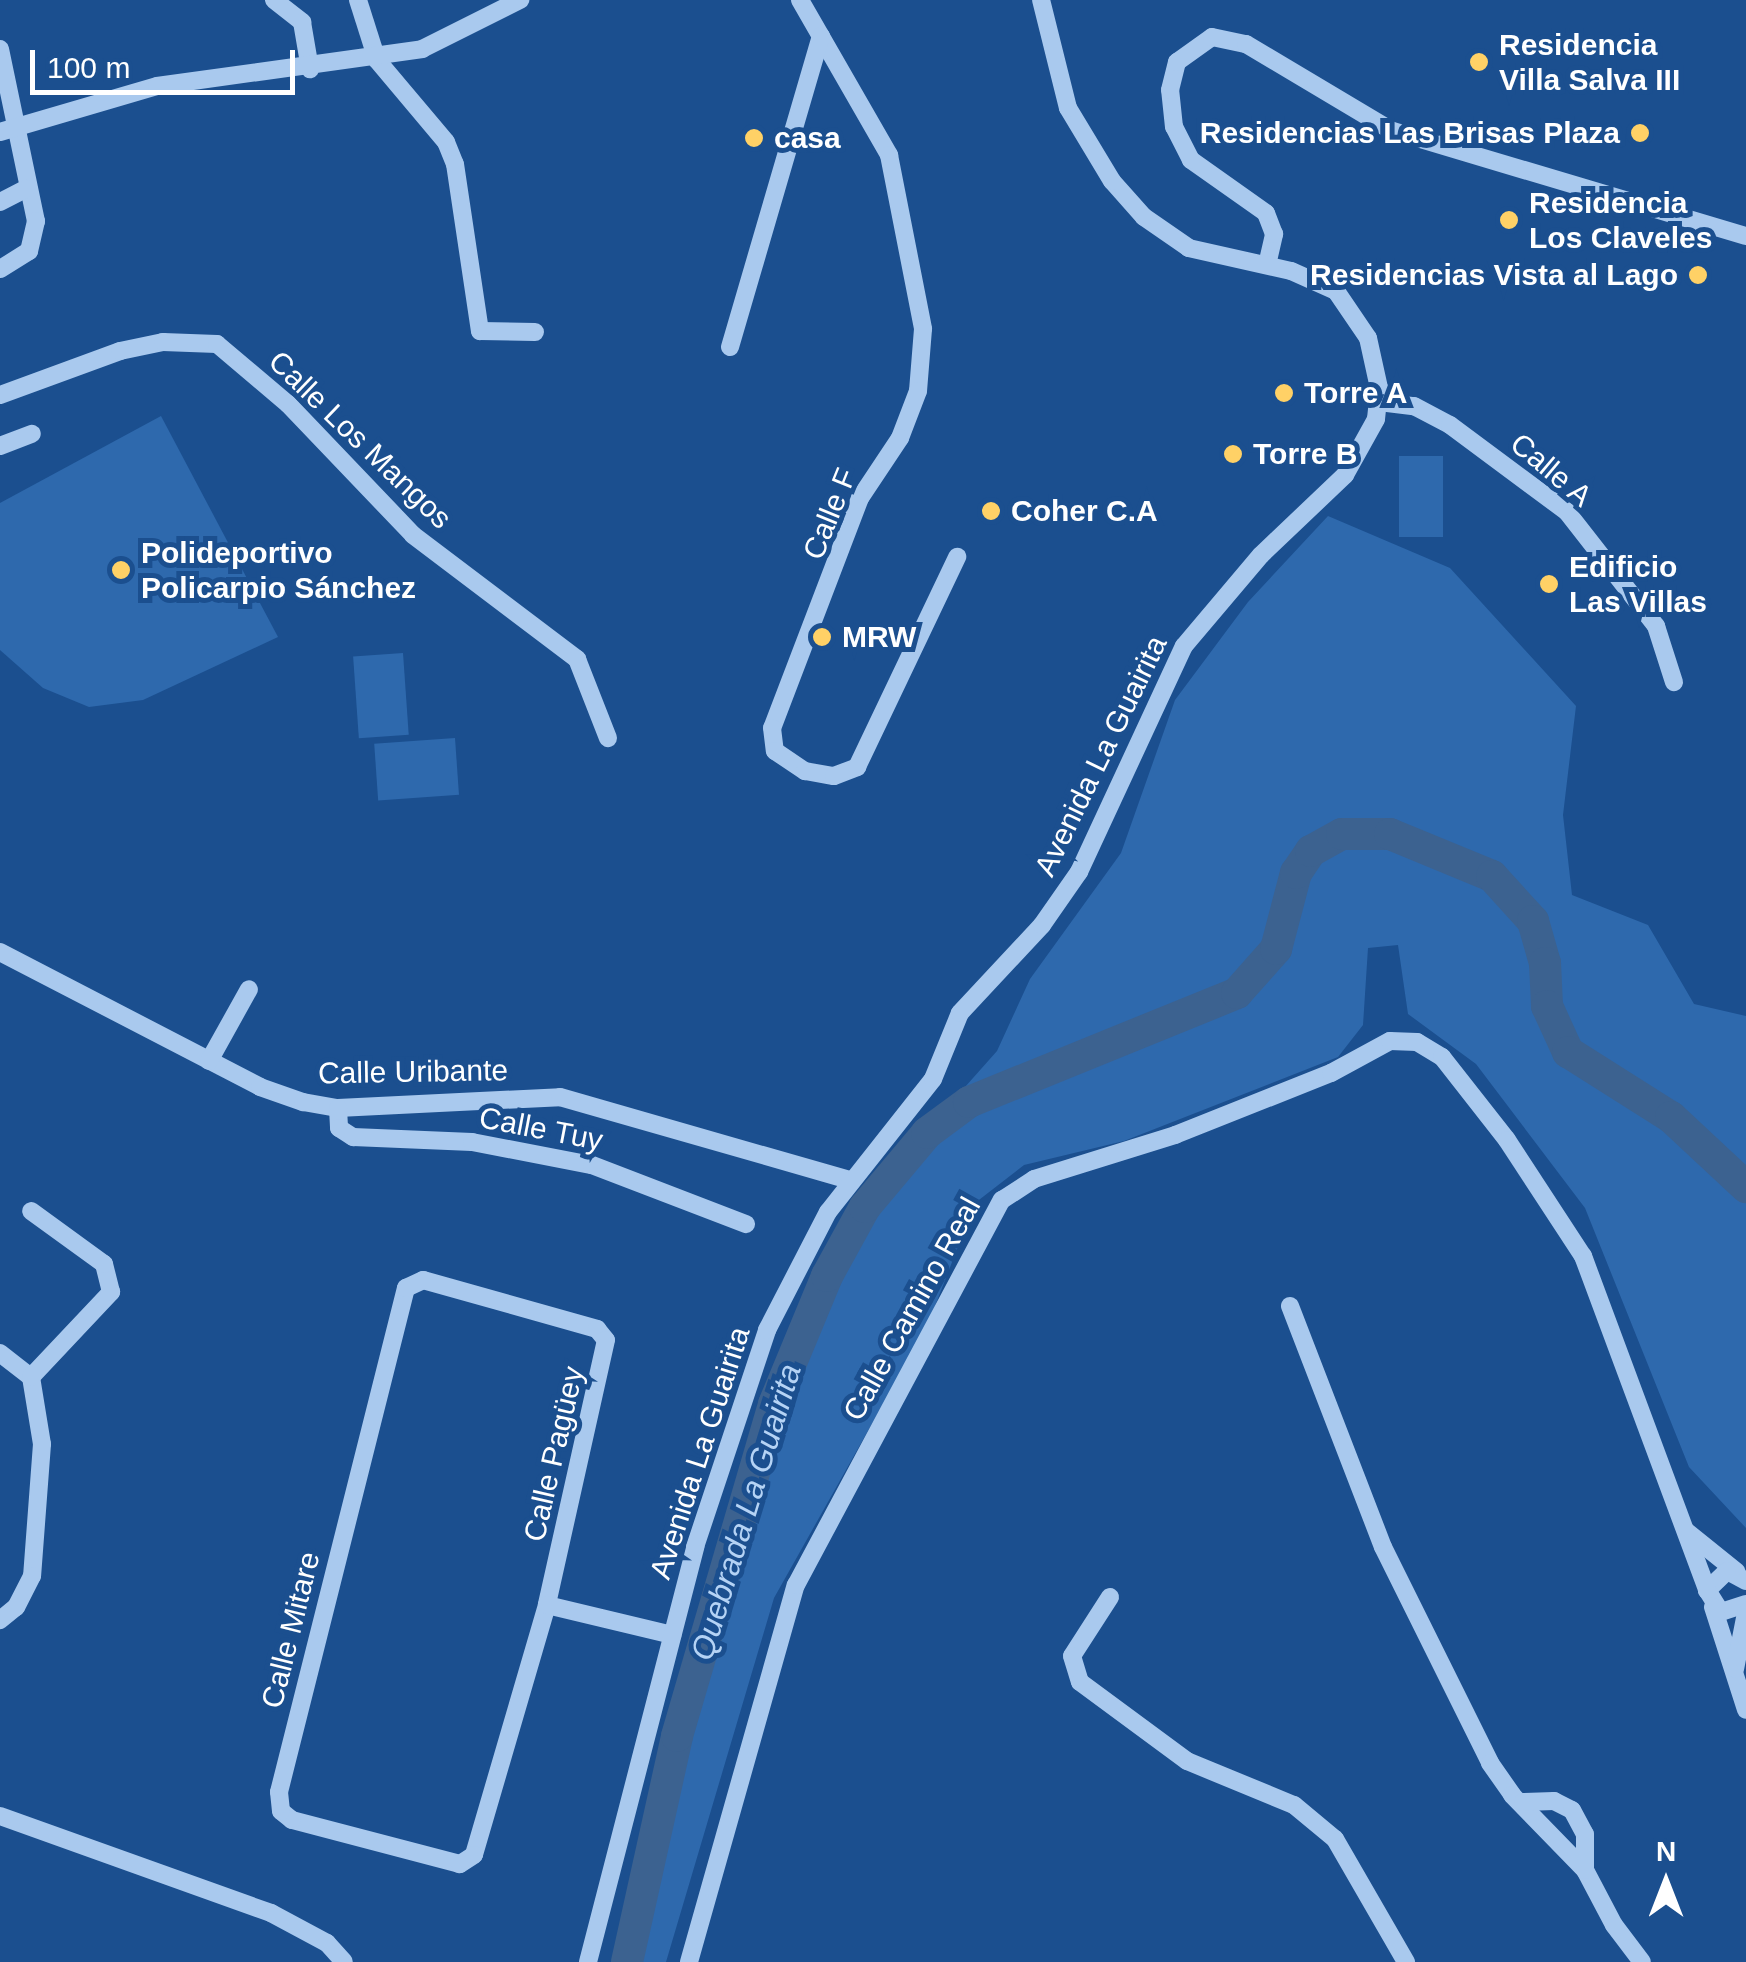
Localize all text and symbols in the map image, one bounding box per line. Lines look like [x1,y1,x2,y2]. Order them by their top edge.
place label: Residencia Villa Salva III [1499,27,1680,98]
scale bar [35,30,300,92]
text: 100 m [47,51,130,84]
marker: Residencia Villa Salva III [1468,51,1490,73]
place label: Residencias Las Brisas Plaza [1200,115,1620,151]
place label: casa [774,120,841,156]
marker: Residencias Las Brisas Plaza [1629,122,1651,144]
marker: casa [743,127,765,149]
place label: Residencia Los Claveles [1529,185,1712,256]
marker: Residencia Los Claveles [1498,209,1520,231]
place label: Residencias Vista al Lago [1310,257,1678,293]
marker: Residencias Vista al Lago [1687,264,1709,286]
street label: Calle Los Mangos [261,344,459,536]
place label: Torre A [1304,375,1408,411]
marker: Torre A [1273,382,1295,404]
street label: Calle A [1502,425,1600,515]
place label: Torre B [1253,436,1357,472]
marker: Torre B [1222,443,1244,465]
street label: Calle F [796,463,864,565]
place label: Coher C.A [1011,493,1158,529]
marker: Coher C.A [980,500,1002,522]
place label: Polideportivo Policarpio Sánchez [141,535,416,606]
place label: Edificio Las Villas [1569,549,1707,620]
marker: Polideportivo Policarpio Sánchez [110,559,132,581]
marker: Edificio Las Villas [1538,573,1560,595]
place label: MRW [842,619,916,655]
marker: MRW [811,626,833,648]
street label: Avenida La Guairita [1027,630,1175,882]
street label: Calle Uribante [318,1052,508,1092]
street label: Calle Tuy [476,1099,606,1159]
street label: Calle Camino Real [836,1191,988,1427]
street label: Avenida La Guairita [642,1322,758,1584]
water label: Quebrada La Guairita [683,1359,809,1665]
street label: Calle Pagüey [516,1363,592,1545]
street label: Calle Mitare [254,1548,328,1712]
north arrow [1616,1832,1716,1932]
text: N [1656,1836,1676,1867]

